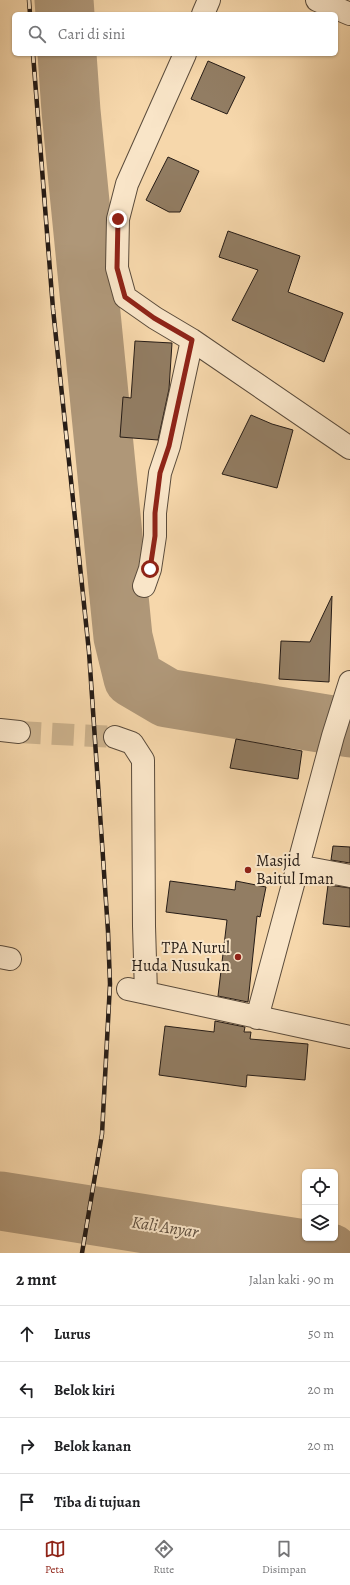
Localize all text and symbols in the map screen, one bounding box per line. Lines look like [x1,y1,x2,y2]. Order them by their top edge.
search box [12,12,338,56]
icon: search [26,23,48,45]
text: Cari di sini [58,24,125,44]
route end [109,210,127,228]
route start [141,560,159,578]
place label: Masjid Baitul Iman [256,850,334,890]
marker: Masjid Baitul Iman [243,865,253,875]
place label: TPA Nurul Huda Nusukan [131,937,230,977]
marker: TPA Nurul Huda Nusukan [233,952,243,962]
map controls [302,1169,338,1241]
button: locate [302,1169,338,1205]
button: layers [302,1205,338,1241]
water label: Kali Anyar [130,1210,201,1244]
text: 2 mnt [16,1268,57,1291]
text: Jalan kaki · 90 m [249,1271,334,1288]
icon: ahead [16,1323,38,1345]
text: Lurus [54,1324,91,1344]
text: 50 m [308,1325,334,1342]
icon: left [16,1379,38,1401]
text: Belok kiri [54,1380,115,1400]
text: 20 m [308,1381,334,1398]
icon: right [16,1435,38,1457]
text: Belok kanan [54,1436,131,1456]
text: 20 m [308,1437,334,1454]
icon: arrive [16,1491,38,1513]
text: Tiba di tujuan [54,1492,140,1512]
tab: Peta [44,1538,66,1577]
tab: Rute [153,1538,175,1577]
tab: Disimpan [262,1538,306,1577]

